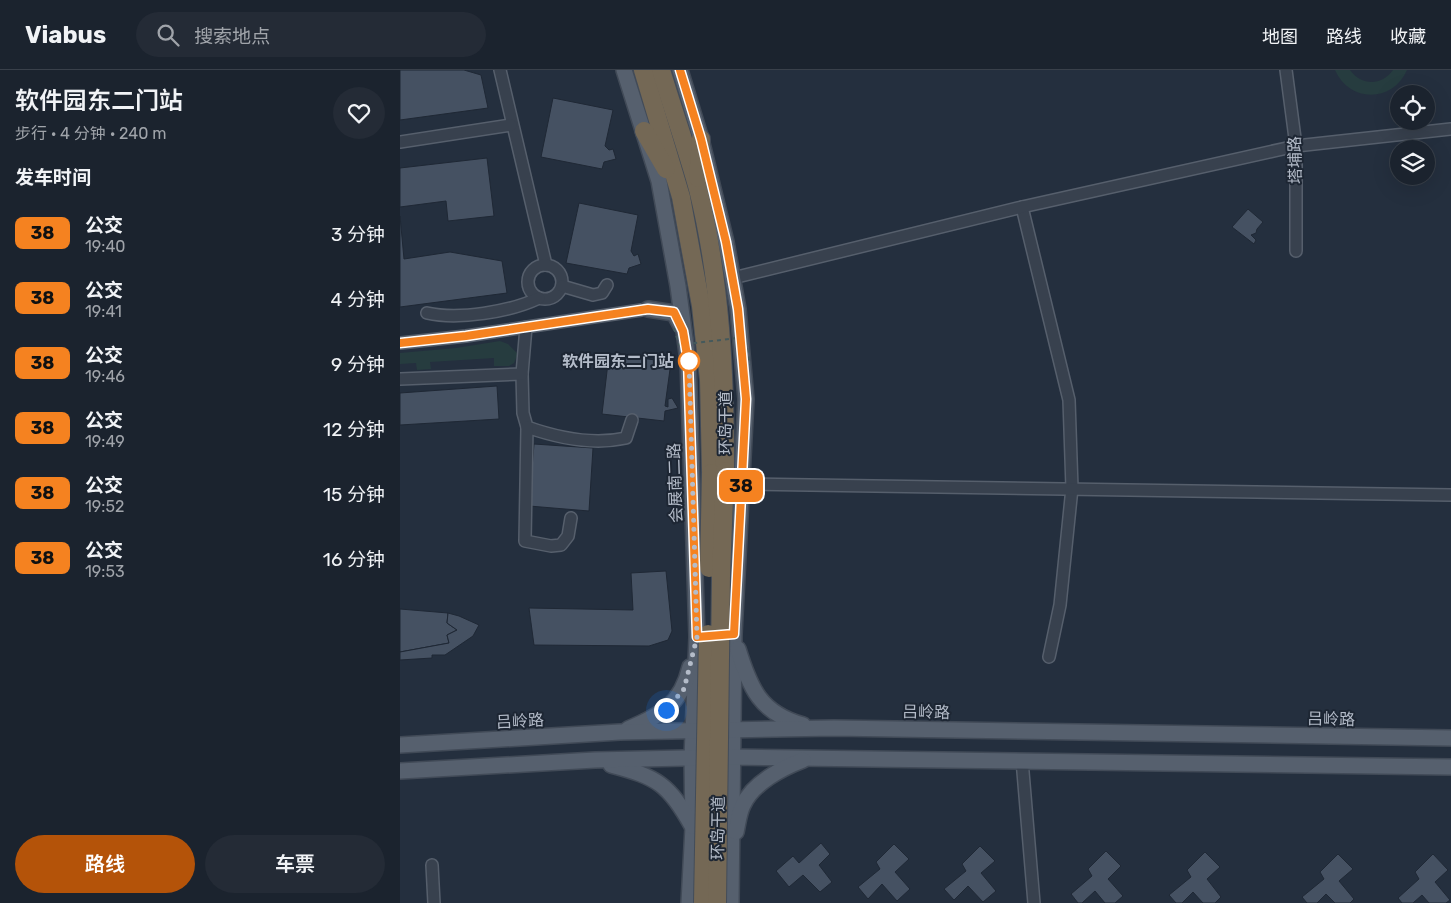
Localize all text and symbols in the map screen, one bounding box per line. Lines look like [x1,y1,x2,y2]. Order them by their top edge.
search box [136,12,486,57]
text: Viabus [25,21,106,49]
icon: search [154,21,182,49]
text: 搜索地点 [194,25,270,48]
text: 地图 [1262,26,1298,48]
text: 路线 [1326,26,1362,48]
text: 收藏 [1390,26,1426,48]
map controls [1390,85,1435,185]
button: locate [1390,85,1435,130]
text: 软件园东二门站 [15,87,183,115]
button: heart [333,87,385,139]
text: 步行 · 4 分钟 · 240 m [15,124,167,143]
street label: 塔埔路 [1285,136,1305,184]
button: layers [1390,140,1435,185]
text: 发车时间 [15,166,91,189]
text: 公交 [85,214,123,237]
text: 38 [30,222,55,244]
text: 3 分钟 [331,223,385,246]
text: 19:40 [85,237,126,256]
text: 公交 [85,279,123,302]
text: 38 [30,287,55,309]
text: 4 分钟 [331,288,385,311]
text: 19:41 [85,302,122,321]
text: 公交 [85,344,123,367]
marker: 软件园东二门站 [678,350,700,372]
text: 38 [30,352,55,374]
place label: 软件园东二门站 [562,352,674,371]
text: 9 分钟 [331,353,385,376]
text: 19:46 [85,367,125,386]
street label: 环岛干道 [716,391,735,455]
text: 公交 [85,409,123,432]
text: 38 [30,417,55,439]
text: 12 分钟 [323,418,385,441]
text: 19:49 [85,432,125,451]
street label: 会展南二路 [664,443,686,523]
line badge: 38 [718,470,764,502]
text: 公交 [85,474,123,497]
text: 38 [729,475,753,497]
text: 38 [30,482,55,504]
text: 15 分钟 [323,483,385,506]
text: 19:52 [85,497,124,516]
text: 公交 [85,539,123,562]
text: 38 [30,547,55,569]
text: 16 分钟 [323,548,385,571]
text: 19:53 [85,562,125,581]
your location [654,698,679,723]
street label: 吕岭路 [902,702,950,722]
street label: 吕岭路 [1307,709,1355,729]
street label: 吕岭路 [496,710,544,732]
street label: 环岛干道 [708,796,728,860]
button: 路线 [15,835,195,893]
button: 车票 [205,835,385,893]

